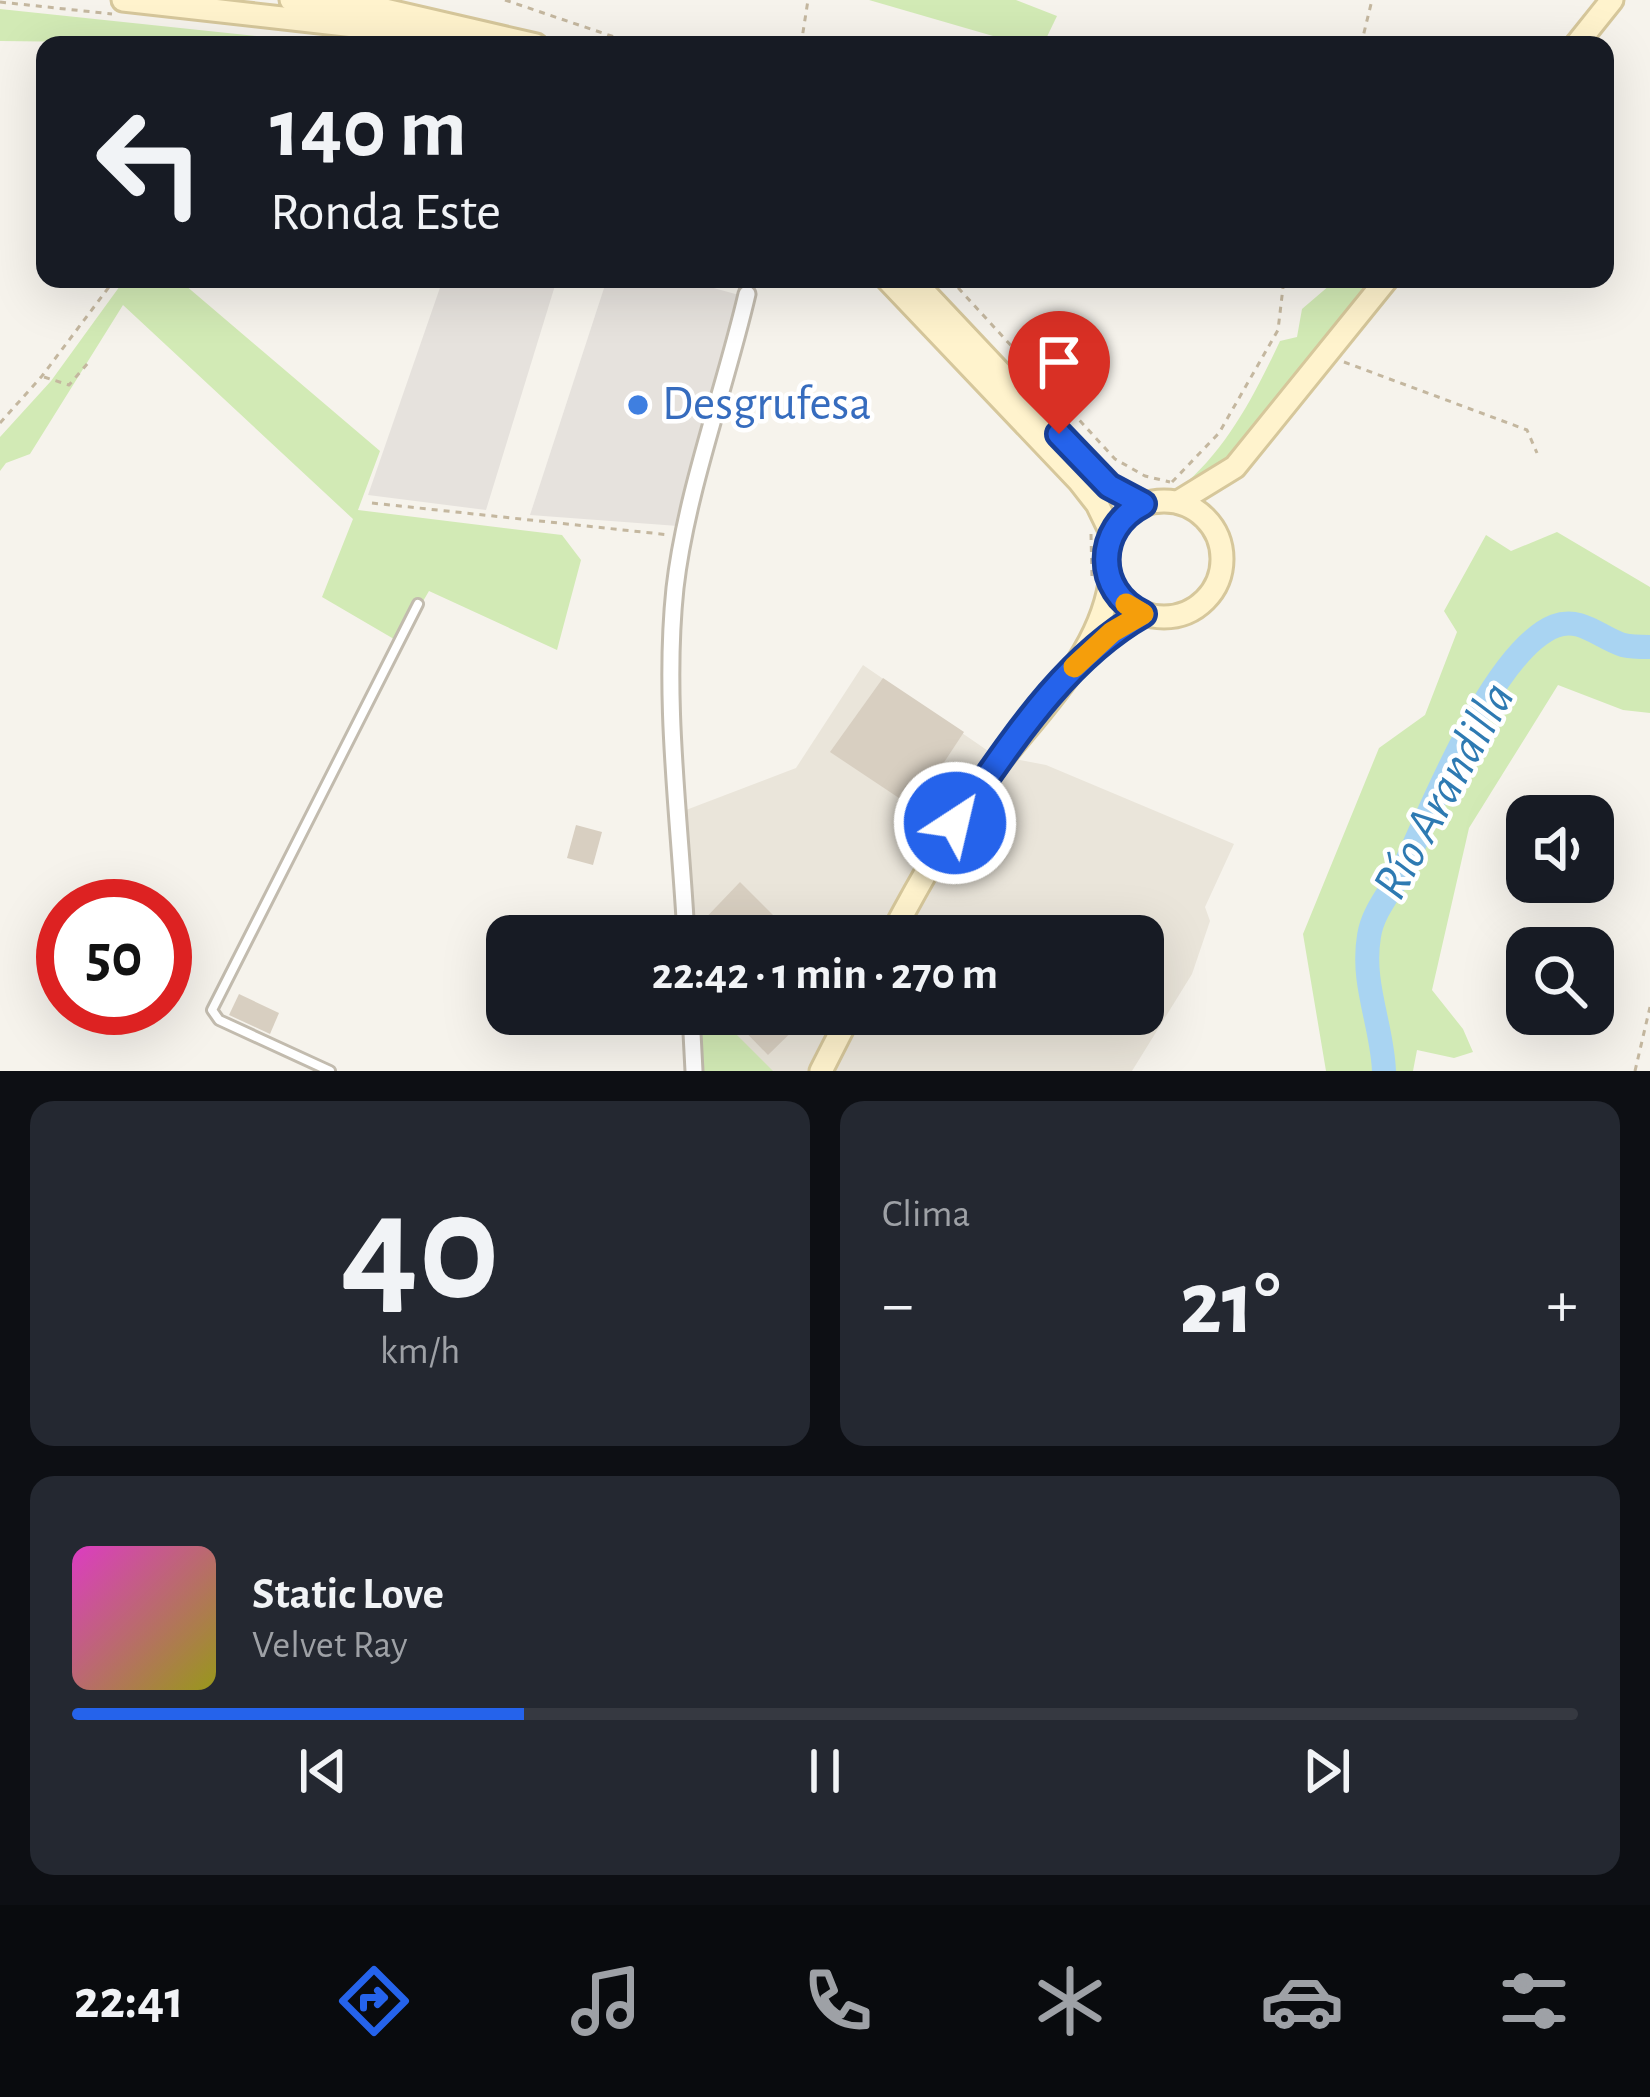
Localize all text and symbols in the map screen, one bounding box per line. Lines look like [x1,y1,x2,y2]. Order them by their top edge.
icon: left [72,84,228,240]
text: 140 m [270,88,467,172]
text: Ronda Este [270,186,501,240]
pin [1008,311,1110,434]
icon: arrive [1026,329,1092,395]
place label: Desgrufesa [662,381,872,429]
marker: Desgrufesa [625,392,651,418]
water label: Río Arandilla [1364,674,1524,908]
position arrow [892,760,1018,886]
map controls [1506,795,1614,1035]
button: sound [1506,795,1614,903]
speed limit sign: 50 [36,879,192,1035]
button: search [1506,927,1614,1035]
text: 22:42 · 1 min · 270 m [652,952,998,997]
text: 40 [340,1172,500,1328]
text: Clima [882,1195,971,1234]
text: 21° [1179,1260,1281,1350]
text: − [882,1272,914,1338]
text: + [1546,1272,1578,1338]
text: km/h [380,1332,460,1371]
text: Static Love [252,1572,444,1617]
text: Velvet Ray [252,1626,408,1665]
icon: previous [290,1738,356,1804]
icon: pause [792,1738,858,1804]
icon: next [1294,1738,1360,1804]
icon: directions [332,1959,416,2043]
icon: music [564,1959,648,2043]
icon: phone [796,1959,880,2043]
icon: climate [1028,1959,1112,2043]
icon: car [1260,1959,1344,2043]
icon: filters [1492,1959,1576,2043]
text: 22:41 [74,1974,184,2028]

